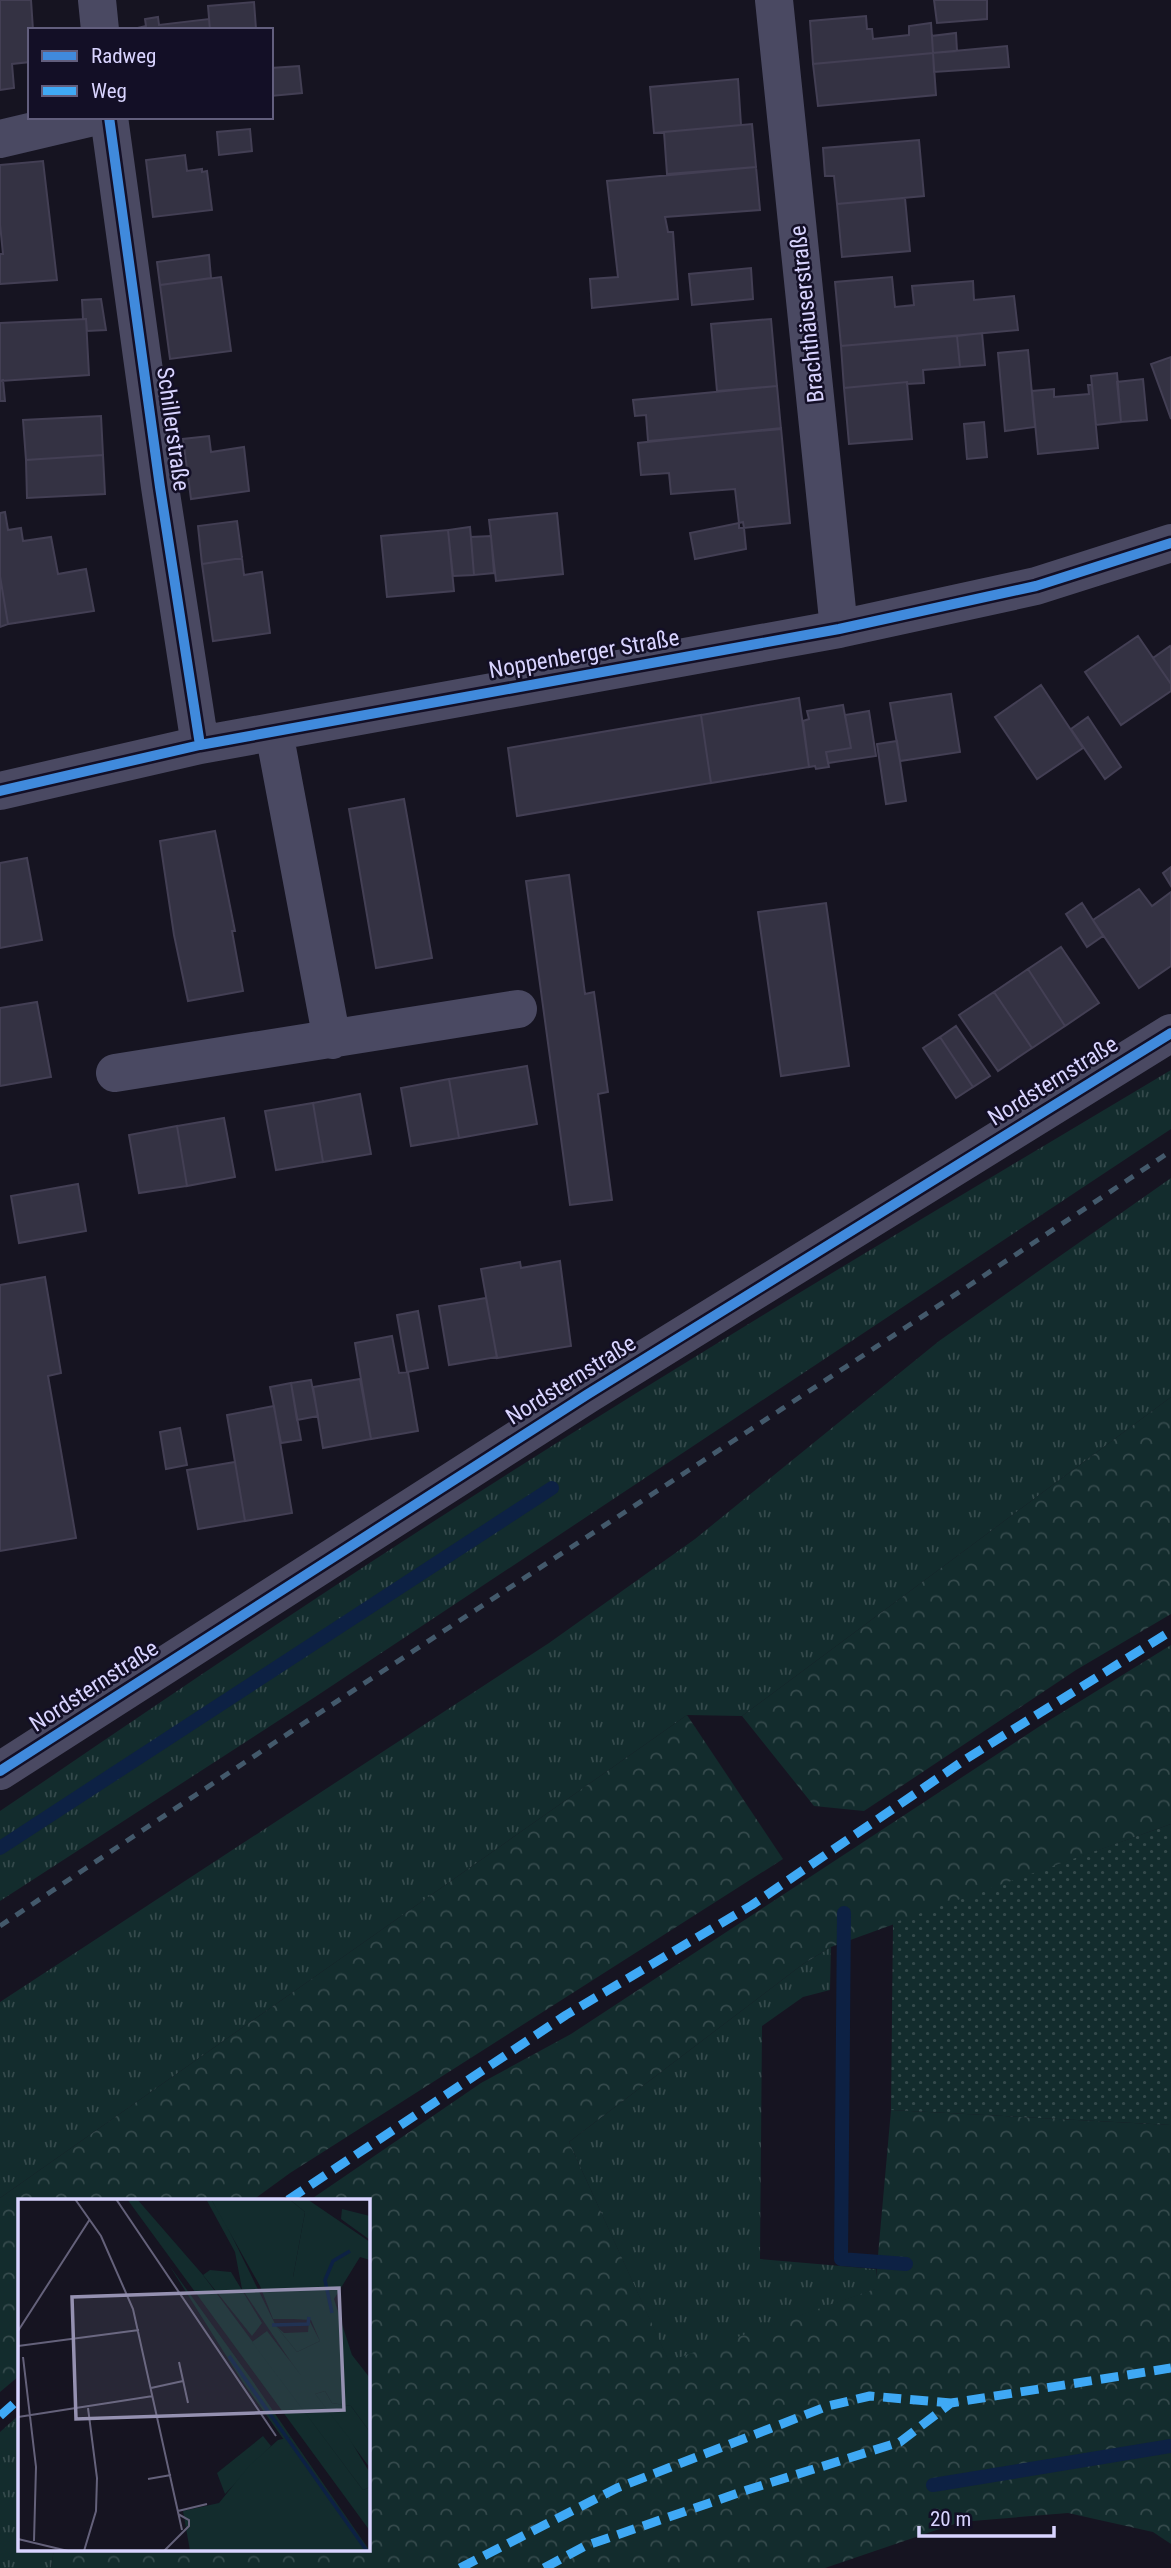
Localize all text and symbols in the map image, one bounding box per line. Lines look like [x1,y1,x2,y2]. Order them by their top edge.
legend [28,28,273,119]
text: Radweg [91,44,156,68]
text: Weg [91,79,127,103]
street label: Brachthäuserstraße [784,224,830,404]
street label: Schillerstraße [151,365,195,493]
street label: Noppenberger Straße [487,624,681,684]
street label: Nordsternstraße [983,1030,1123,1132]
street label: Nordsternstraße [501,1329,641,1431]
street label: Nordsternstraße [25,1634,163,1738]
inset map [18,2199,369,2550]
scale bar [919,2494,1054,2538]
text: 20 m [930,2507,971,2531]

